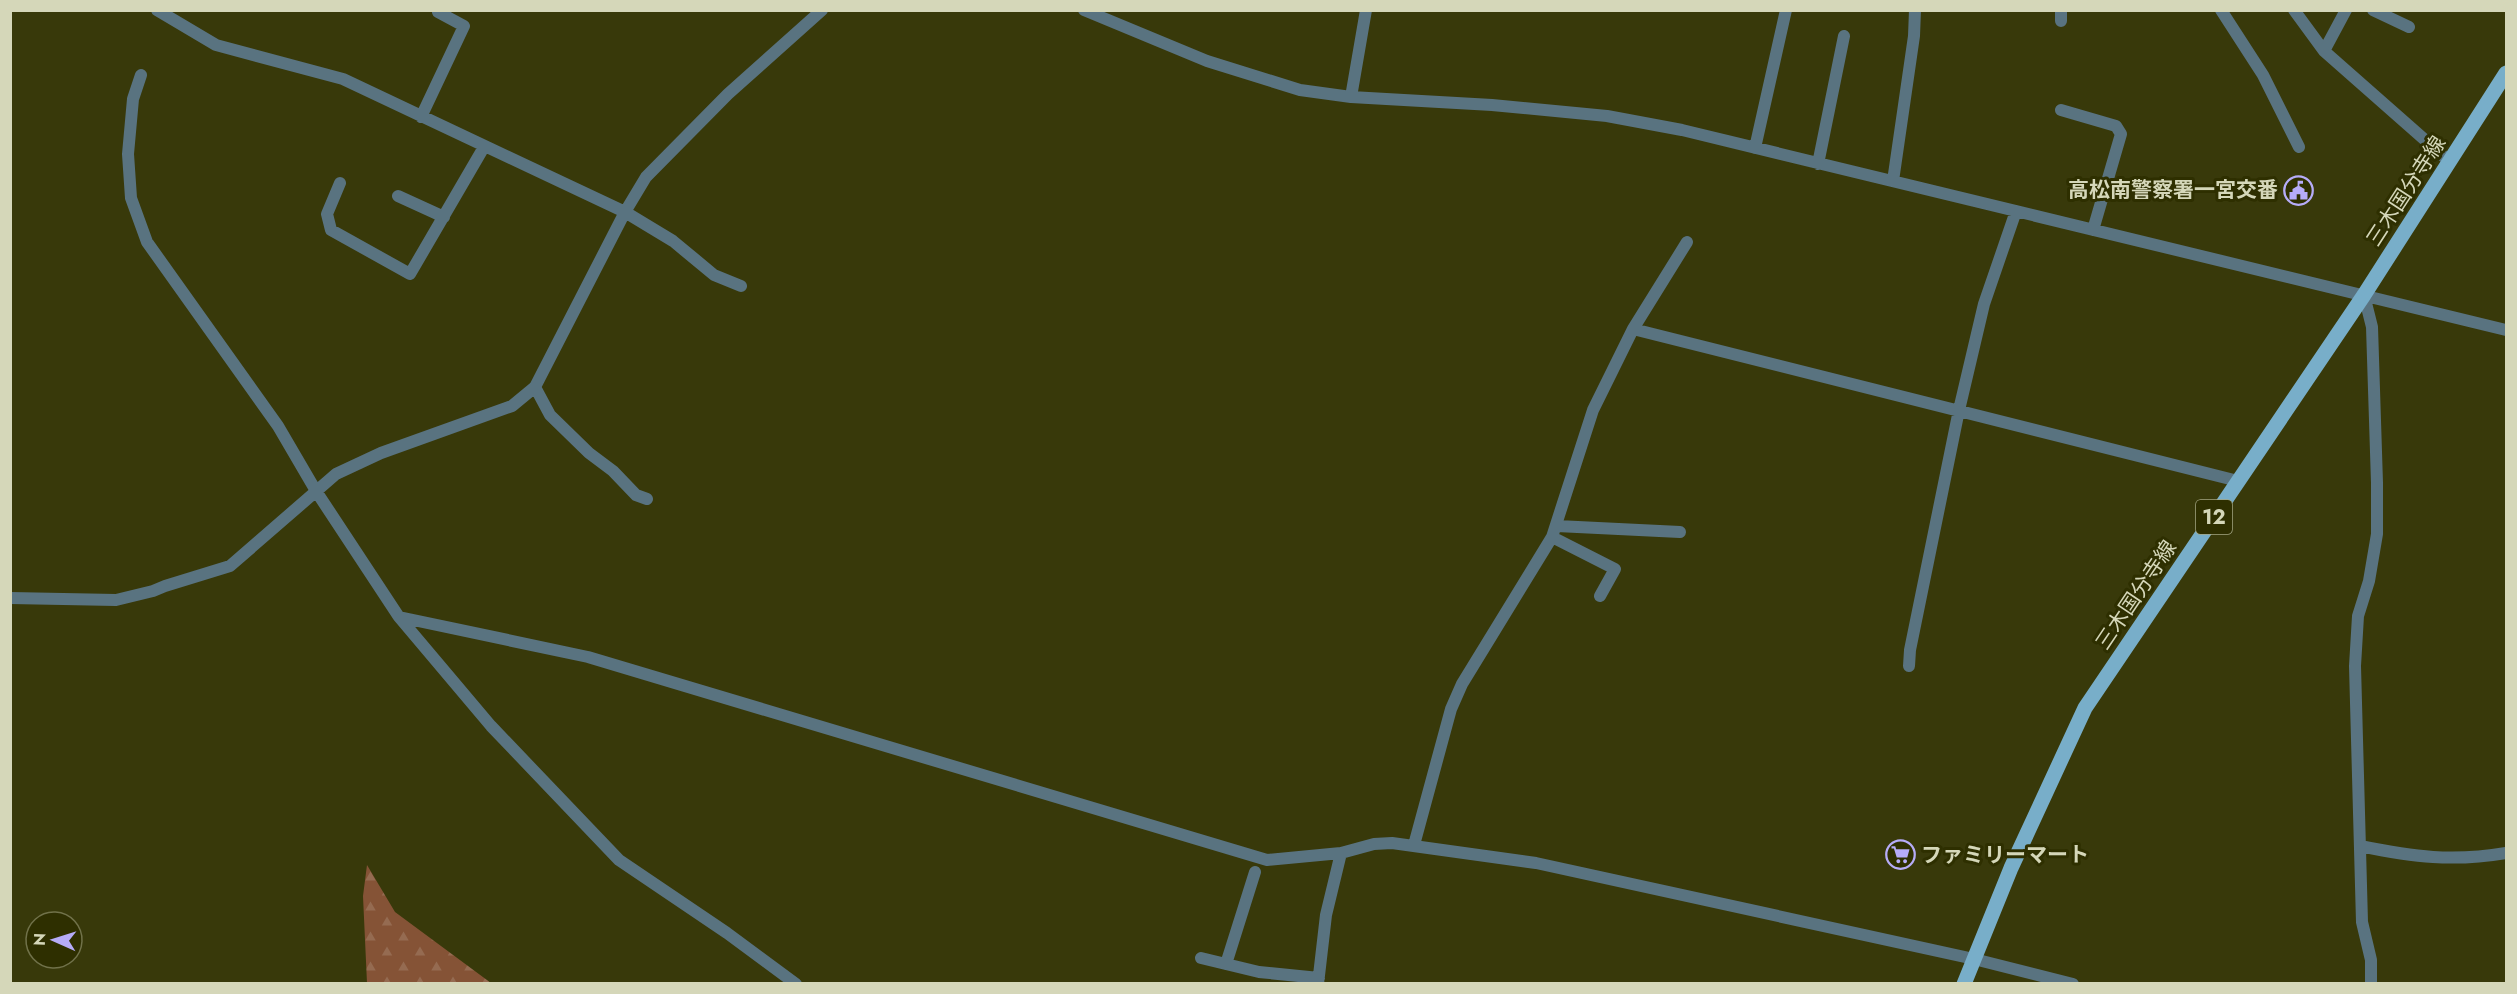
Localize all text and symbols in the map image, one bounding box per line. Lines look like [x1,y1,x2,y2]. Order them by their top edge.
street label: 三木国分寺線 [2359,130,2453,252]
public building icon: 高松南警察署一宮交番 [2283,174,2315,206]
place label: 高松南警察署一宮交番 [2068,175,2278,205]
road number: 12 [2196,500,2232,534]
street label: 三木国分寺線 [2088,534,2184,656]
supermarket icon: ファミリーマート [1884,839,1916,871]
place label: ファミリーマート [1921,840,2089,870]
north arrow [24,910,84,970]
text: N [28,932,51,946]

